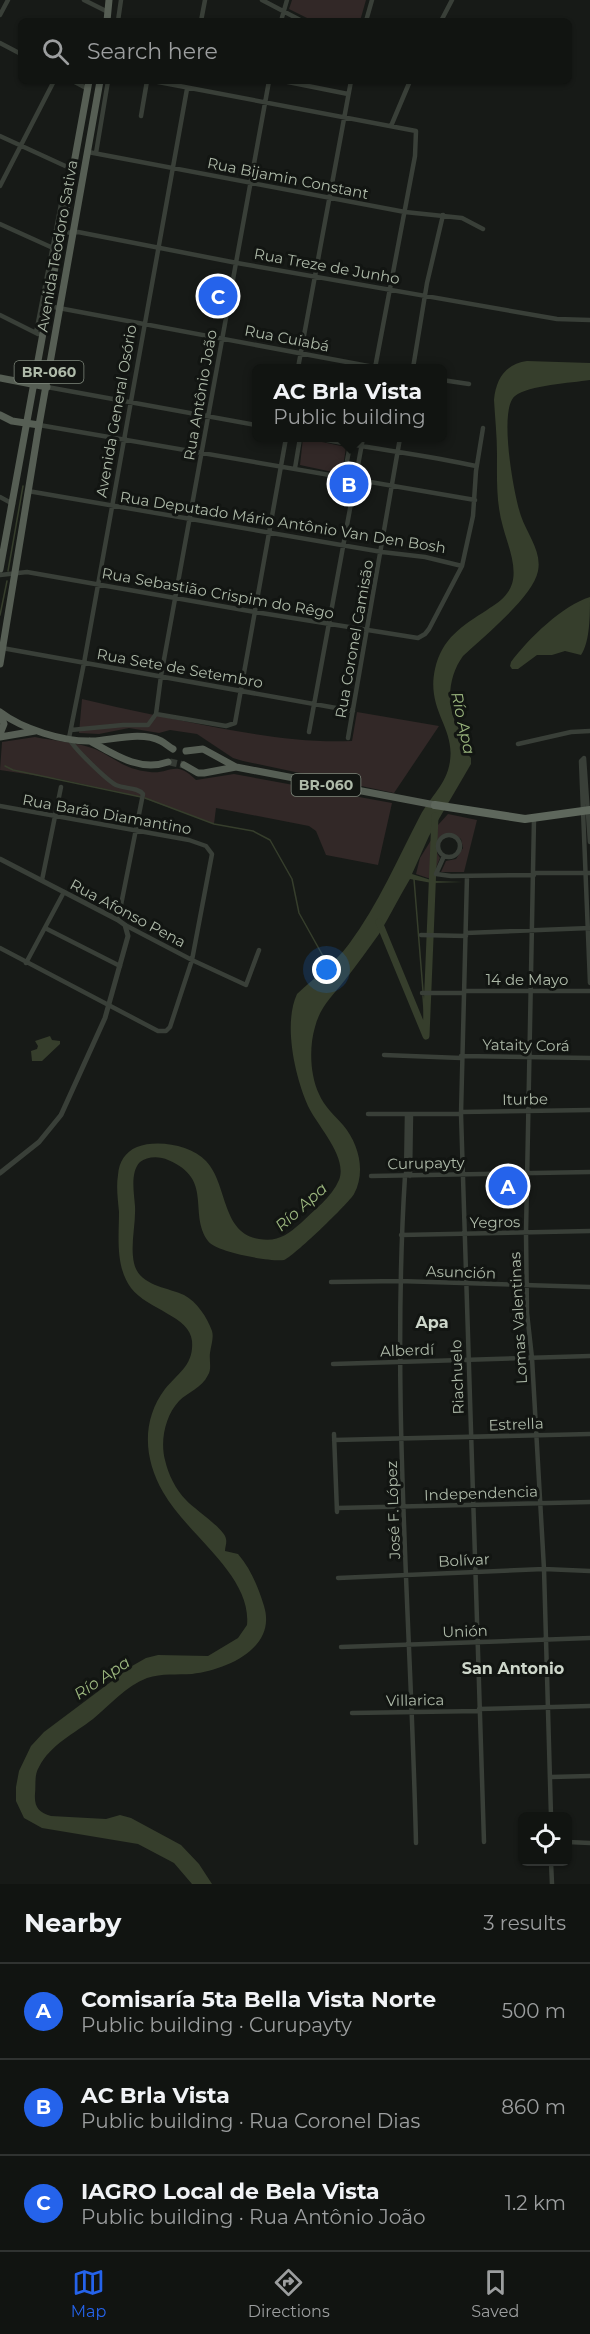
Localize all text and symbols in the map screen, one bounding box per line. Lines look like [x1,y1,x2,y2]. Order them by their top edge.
search box [18,18,572,84]
icon: search [39,35,72,68]
text: Search here [87,38,218,65]
street label: Rua Bijamin Constant [206,153,370,203]
street label: Avenida Teodoro Sativa [33,159,81,333]
street label: Rua Treze de Junho [253,244,401,288]
pin: C [198,274,238,318]
street label: Rua Cuiabá [243,320,331,356]
street label: Avenida General Osório [91,323,141,499]
street label: Rua Antônio João [179,328,221,462]
road number: BR-060 [14,361,84,383]
popup [252,364,447,442]
text: AC Brla Vista [273,378,422,405]
text: Public building [273,405,426,429]
pin: B [330,462,368,506]
street label: Rua Deputado Mário Antônio Van Den Bosh [119,487,447,557]
street label: Rua Coronel Camisão [331,558,377,720]
street label: Rua Sebastião Crispim do Rêgo [100,563,336,623]
street label: Rua Sete de Setembro [95,644,265,692]
water label: Río Apa [447,690,479,756]
road number: BR-060 [292,774,360,796]
street label: Rua Barão Diamantino [21,790,193,838]
street label: Rua Afonso Pena [67,875,189,951]
your location [312,955,341,984]
street label: 14 de Mayo [486,970,568,989]
street label: Yataity Corá [482,1035,570,1055]
street label: Iturbe [502,1089,548,1109]
street label: Curupayty [387,1153,466,1173]
pin: A [488,1164,528,1208]
water label: Río Apa [271,1179,331,1235]
street label: Yegros [470,1212,520,1232]
street label: Lomas Valentinas [505,1251,531,1385]
street label: Asunción [426,1261,496,1283]
district label: Apa [414,1313,449,1332]
street label: Riachuelo [446,1339,468,1415]
street label: Alberdí [380,1340,435,1360]
street label: Estrella [488,1414,544,1434]
street label: José F. López [382,1460,404,1561]
street label: Independencia [424,1482,538,1504]
street label: Bolívar [438,1549,490,1571]
street label: Unión [442,1621,488,1641]
water label: Río Apa [70,1652,134,1704]
district label: San Antonio [462,1659,564,1678]
street label: Villarica [386,1690,444,1710]
map controls [518,1812,572,1866]
button: locate [518,1812,572,1866]
text: Nearby [24,1907,121,1939]
text: 3 results [483,1911,566,1935]
text: Comisaría 5ta Bella Vista Norte [81,1986,436,2013]
text: A [36,1999,51,2023]
text: 500 m [502,1999,566,2023]
text: Public building · Curupayty [81,2013,352,2037]
text: AC Brla Vista [81,2082,230,2109]
text: B [36,2095,51,2119]
text: 860 m [501,2095,566,2119]
text: Public building · Rua Coronel Dias [81,2109,420,2133]
text: IAGRO Local de Bela Vista [81,2178,380,2205]
text: C [36,2191,51,2215]
text: 1.2 km [505,2191,566,2215]
text: Public building · Rua Antônio João [81,2205,426,2229]
tab: Map [71,2266,106,2321]
tab: Directions [248,2266,330,2321]
tab: Saved [471,2266,519,2321]

